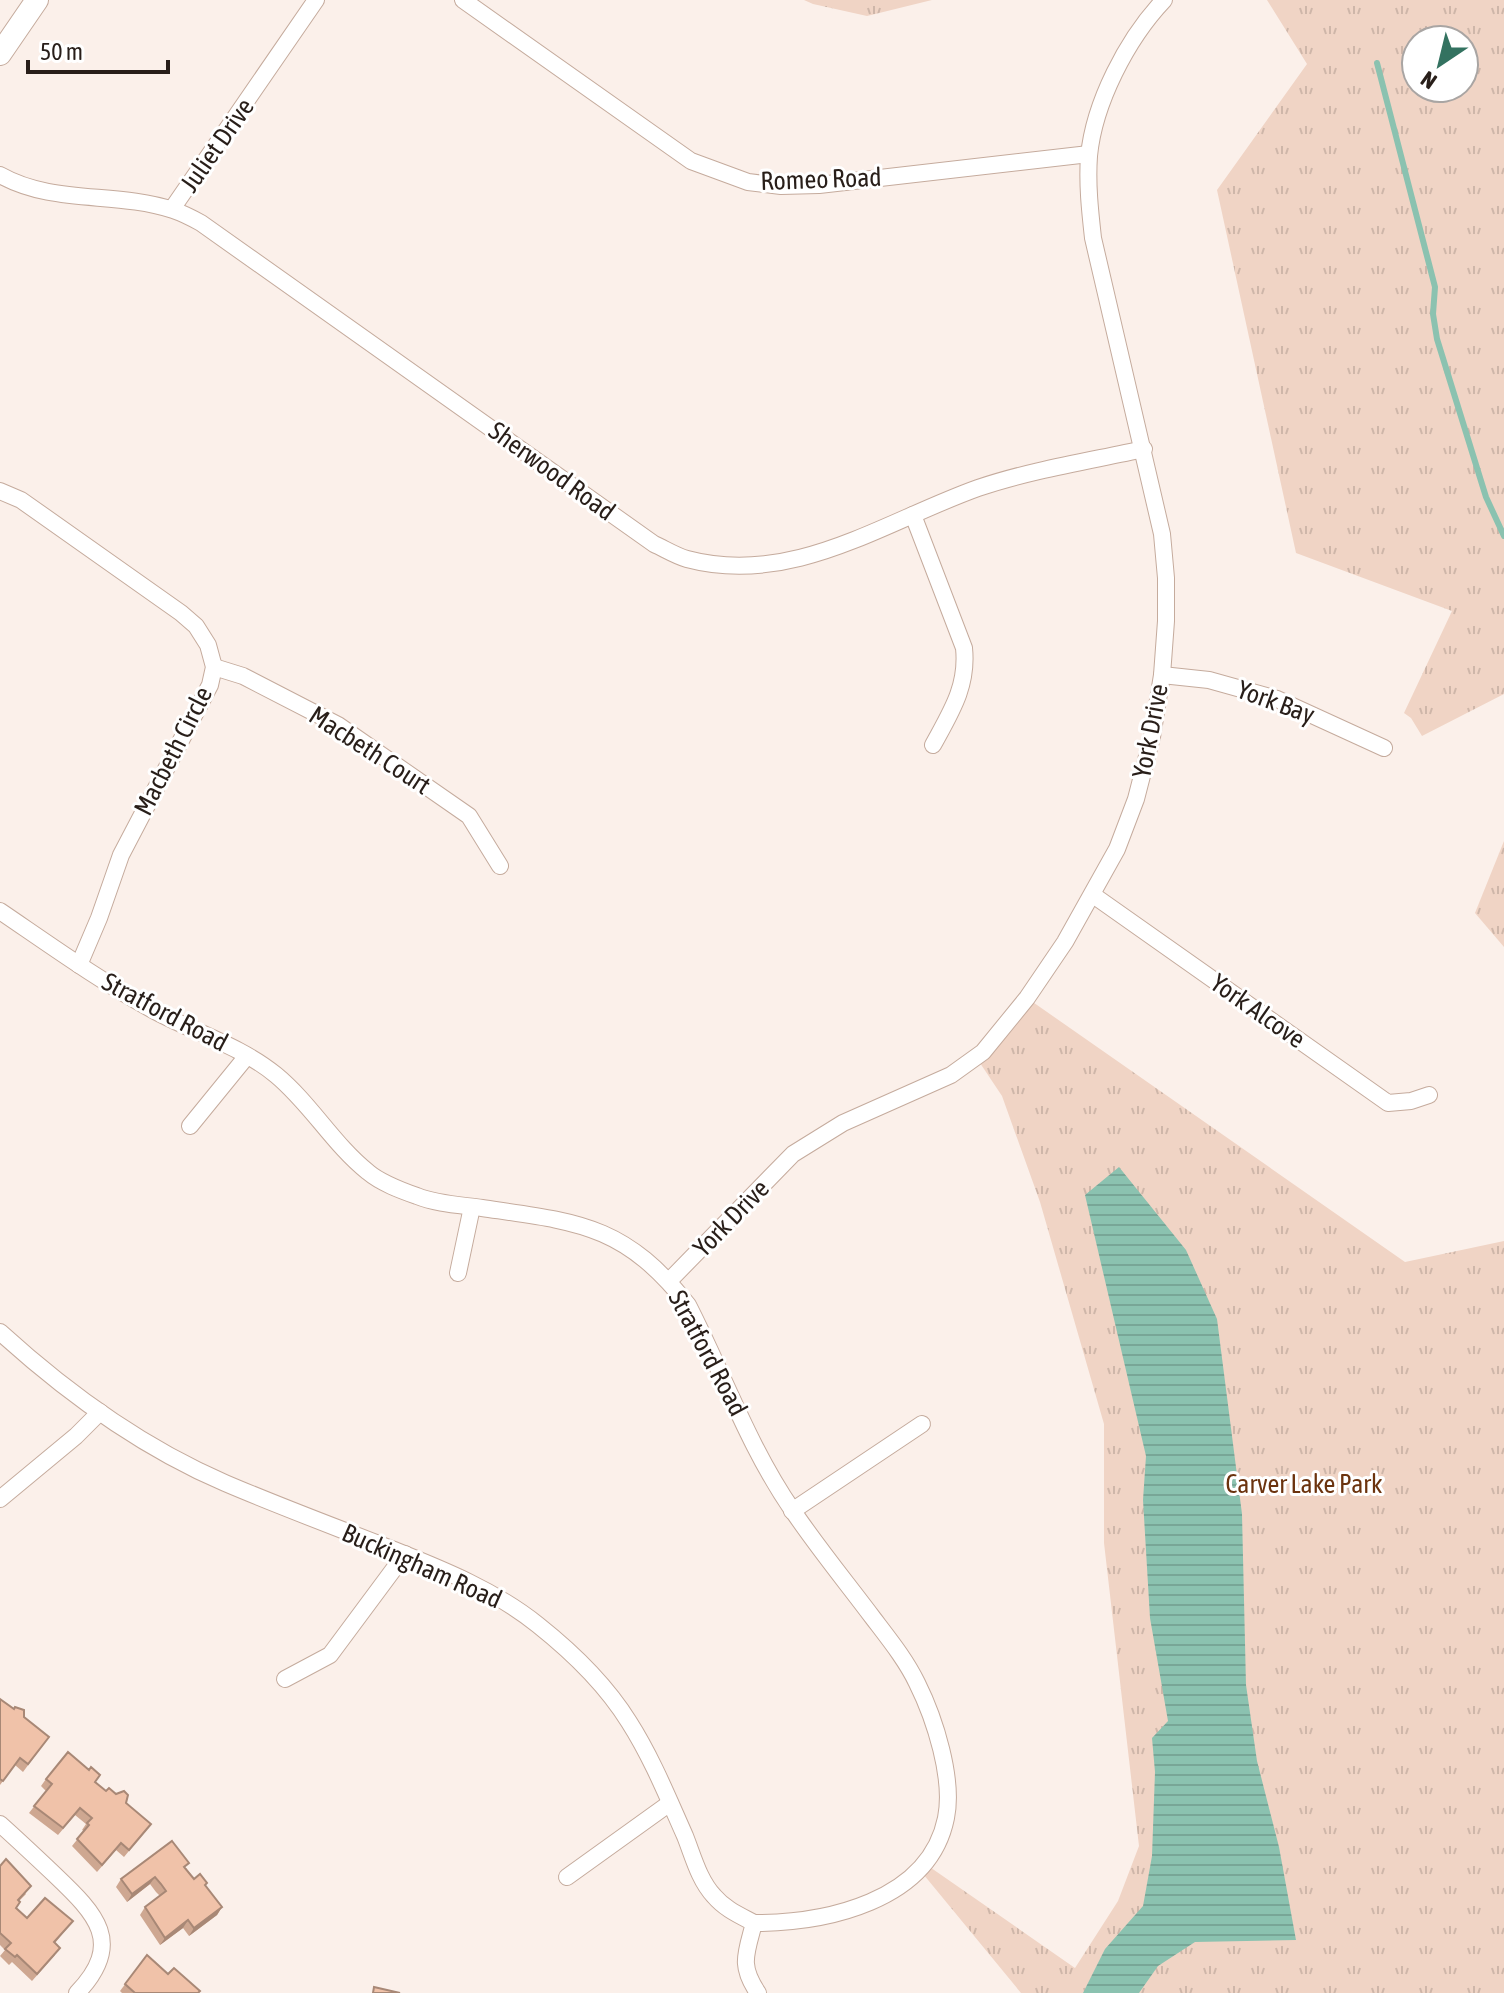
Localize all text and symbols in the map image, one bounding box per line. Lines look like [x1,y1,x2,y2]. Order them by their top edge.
scale bar [28,24,168,74]
north arrow [1400,24,1480,104]
text: 50 m [40,38,83,65]
text: N [1416,66,1441,95]
street label: Juliet Drive [174,93,260,197]
street label: Romeo Road [760,162,882,196]
street label: Sherwood Road [483,415,621,527]
street label: York Bay [1233,674,1319,730]
street label: York Drive [1126,681,1174,781]
street label: Macbeth Circle [128,682,218,820]
street label: Macbeth Court [304,700,436,800]
street label: Stratford Road [97,966,233,1058]
street label: York Alcove [1205,968,1311,1054]
street label: York Drive [687,1173,775,1263]
street label: Stratford Road [662,1285,754,1421]
park label: Carver Lake Park [1226,1469,1382,1499]
street label: Buckingham Road [338,1517,506,1615]

